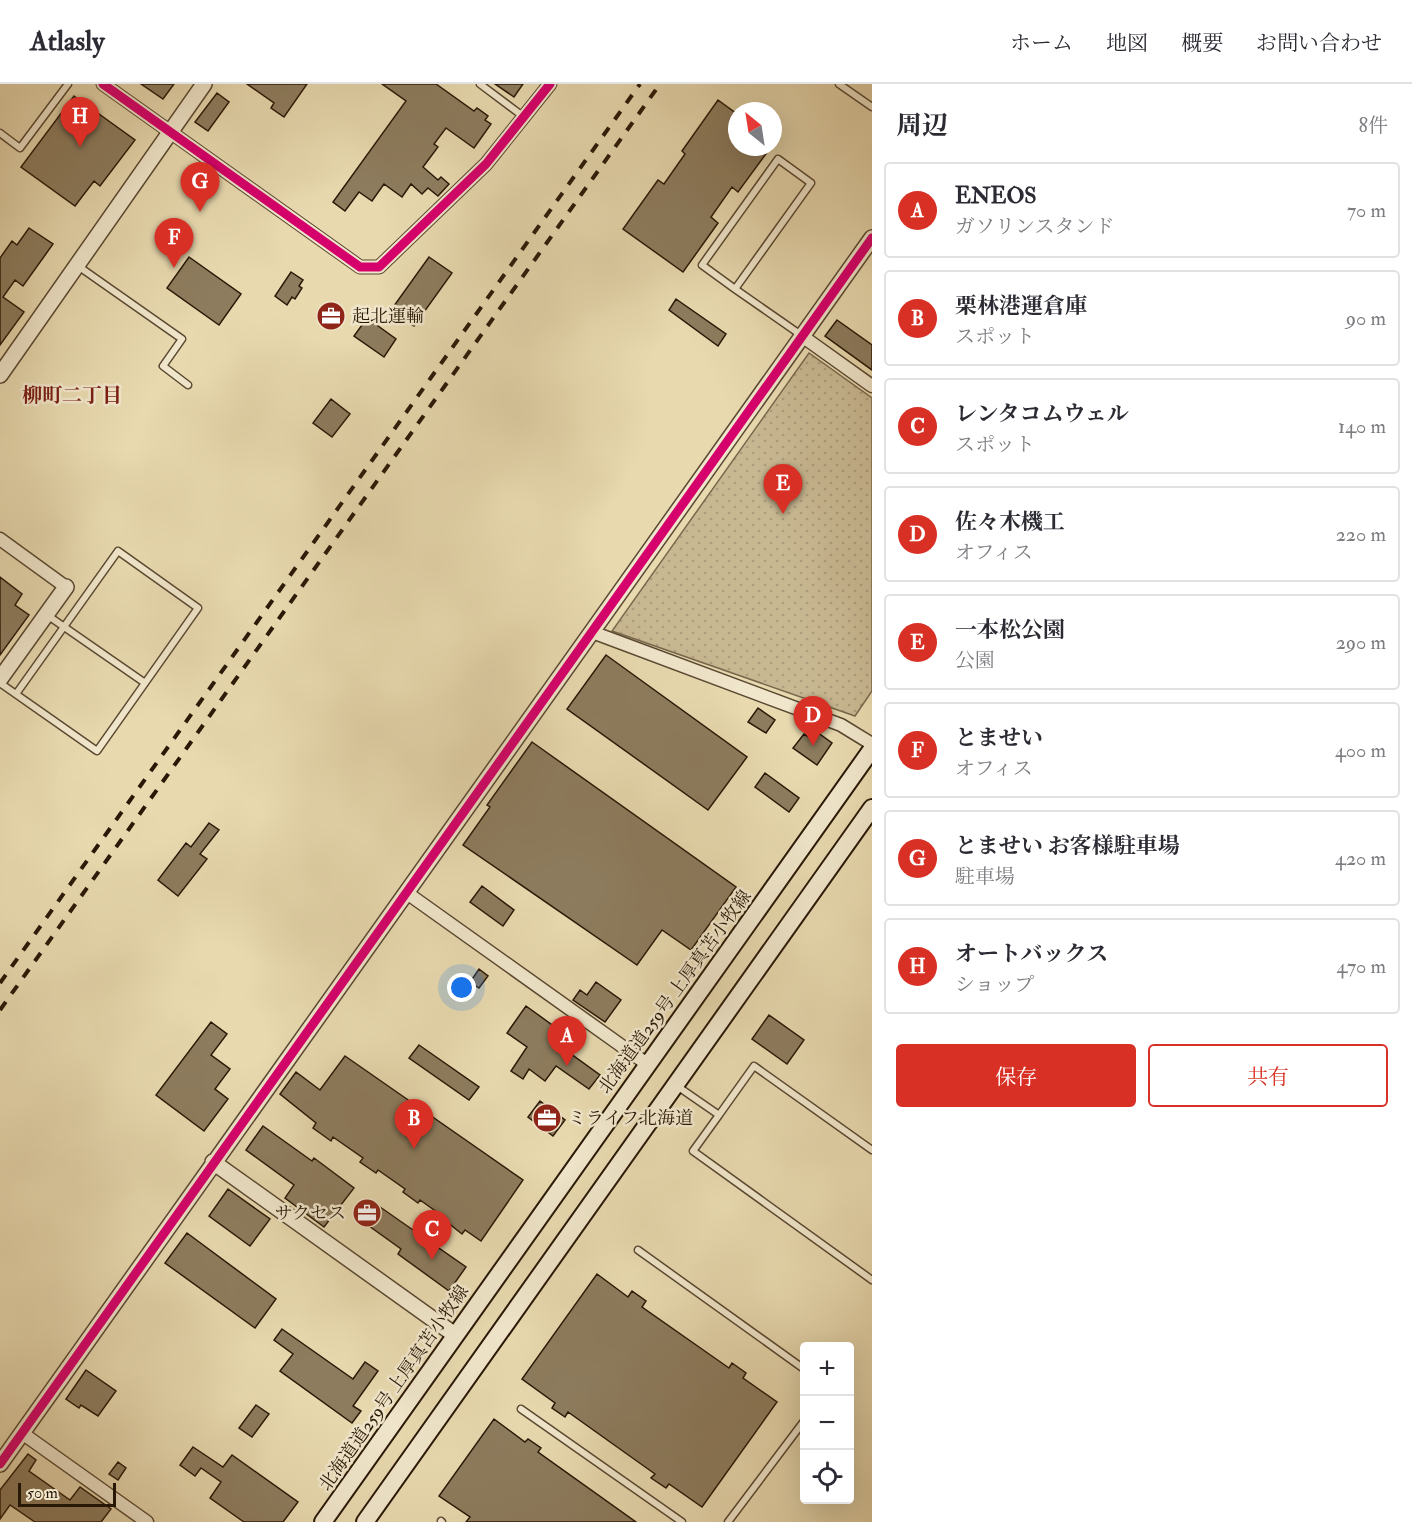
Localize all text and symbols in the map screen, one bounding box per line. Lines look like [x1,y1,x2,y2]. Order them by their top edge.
text: Atlasly [30,24,104,59]
text: ホーム [1010,30,1073,57]
text: 地図 [1106,30,1148,57]
text: 概要 [1181,30,1223,57]
text: お問い合わせ [1256,30,1382,57]
pin: H [60,98,100,147]
north arrow [728,102,782,156]
text: 周辺 [896,110,948,142]
text: 8件 [1359,113,1388,138]
pin: G [180,162,220,212]
text: ENEOS [955,182,1037,210]
text: A [911,198,924,223]
text: 70 m [1347,198,1386,223]
text: ガソリンスタンド [955,214,1114,239]
pin: F [154,218,194,268]
text: 栗林港運倉庫 [955,292,1087,320]
office icon: 起北運輸 [315,300,347,332]
place label: 起北運輸 [352,305,424,328]
text: B [911,306,924,331]
text: 90 m [1346,306,1386,331]
text: スポット [955,324,1035,349]
district label: 柳町二丁目 [22,383,122,408]
text: レンタコムウェル [955,400,1129,428]
text: C [910,414,925,439]
text: 140 m [1338,414,1386,439]
text: スポット [955,432,1035,457]
pin: E [764,464,802,514]
text: 佐々木機工 [955,508,1065,536]
text: D [909,522,926,547]
text: 220 m [1336,522,1386,547]
text: オフィス [955,540,1033,565]
text: 一本松公園 [955,616,1065,644]
text: E [910,630,925,655]
text: 290 m [1336,630,1386,655]
text: 公園 [955,648,995,673]
pin: D [794,696,832,746]
text: とませい [955,724,1043,752]
text: F [911,738,924,763]
text: 400 m [1335,738,1386,763]
text: オフィス [955,756,1033,781]
text: とませい お客様駐車場 [955,832,1180,860]
text: G [909,846,926,871]
text: 420 m [1335,846,1386,871]
text: 駐車場 [955,864,1015,889]
street label: 北海道道259号 上厚真苫小牧線 [593,886,757,1098]
text: オートバックス [955,940,1108,968]
text: H [909,954,926,979]
text: 470 m [1337,954,1386,979]
text: ショップ [955,972,1035,997]
your location [447,973,476,1002]
pin: A [548,1016,586,1066]
button: 保存 [896,1044,1136,1107]
button: 共有 [1148,1044,1388,1107]
pin: B [394,1100,434,1149]
office icon: ミライフ北海道 [531,1102,563,1134]
place label: ミライフ北海道 [568,1107,693,1130]
office icon: サクセス [351,1197,383,1229]
place label: サクセス [275,1202,346,1225]
pin: C [412,1210,452,1260]
street label: 北海道道259号 上厚真苫小牧線 [314,1281,474,1495]
map controls [800,1342,854,1504]
button: + [800,1342,854,1396]
button: − [800,1396,854,1450]
button: locate [800,1450,854,1504]
scale bar [18,1480,116,1508]
text: 50 m [27,1483,58,1503]

